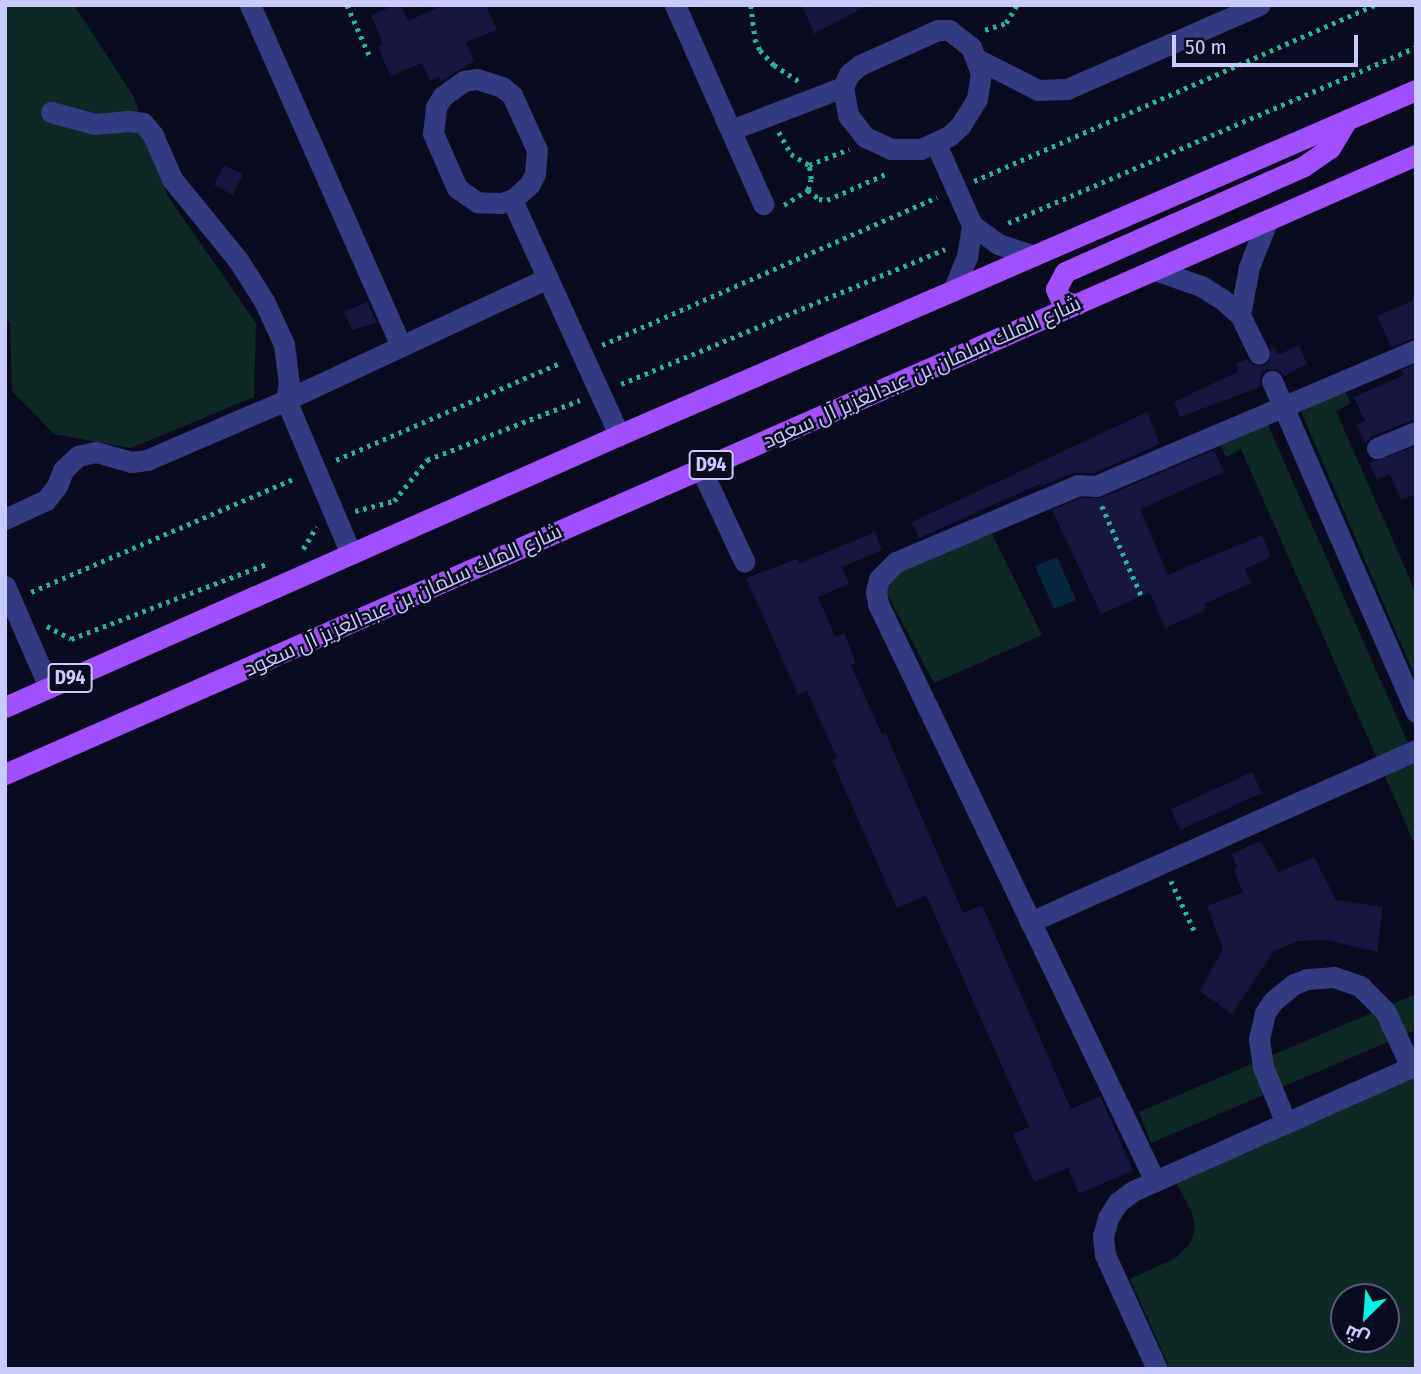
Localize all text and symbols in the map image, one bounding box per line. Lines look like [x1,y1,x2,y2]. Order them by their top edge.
scale bar [1176,21,1362,65]
text: 50 m [1185,34,1227,60]
street label: شارع الملك سلمان بن عبدالعزيز آل سعود [759,290,1085,454]
road number: D94 [688,450,734,480]
street label: شارع الملك سلمان بن عبدالعزيز آل سعود [240,518,566,682]
road number: D94 [47,663,93,694]
north arrow [1330,1283,1400,1353]
text: ش [1341,1320,1373,1351]

